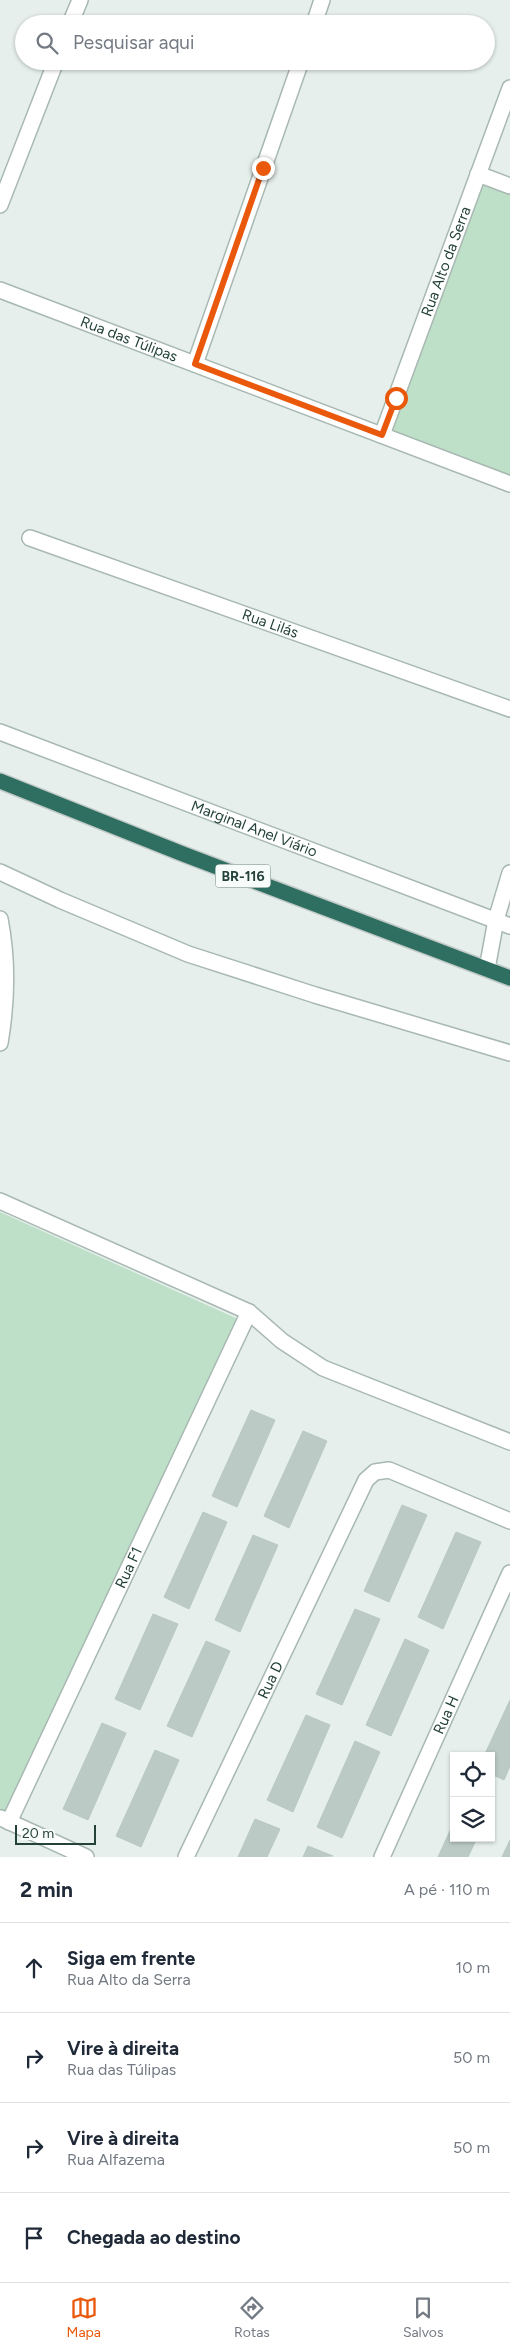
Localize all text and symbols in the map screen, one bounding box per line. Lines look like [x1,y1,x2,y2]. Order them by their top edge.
search box [15,15,495,70]
icon: search [33,29,61,57]
text: Pesquisar aqui [73,31,194,54]
route end [252,157,275,180]
street label: Rua Alto da Serra [417,204,475,319]
street label: Rua das Túlipas [78,312,180,366]
route start [385,387,408,410]
street label: Rua Lilás [240,605,301,642]
street label: Marginal Anel Viário [189,797,320,861]
road number: BR-116 [216,864,270,888]
street label: Rua F1 [111,1544,146,1591]
street label: Rua D [254,1658,287,1702]
street label: Rua H [430,1693,463,1737]
map controls [450,1752,495,1842]
button: locate [450,1752,495,1797]
button: layers [450,1797,495,1842]
scale bar [15,1822,96,1845]
text: 20 m [22,1825,54,1842]
text: 2 min [20,1877,73,1902]
text: A pé · 110 m [404,1880,490,1899]
text: Siga em frente [67,1947,195,1970]
icon: ahead [20,1954,48,1982]
text: 10 m [456,1958,490,1977]
text: Rua Alto da Serra [67,1970,191,1989]
text: Vire à direita [67,2037,179,2060]
icon: right [20,2044,48,2072]
text: 50 m [453,2048,490,2067]
text: Rua das Túlipas [67,2060,176,2079]
text: Vire à direita [67,2127,179,2150]
icon: right [20,2134,48,2162]
text: 50 m [453,2138,490,2157]
text: Rua Alfazema [67,2150,165,2169]
icon: arrive [20,2224,48,2252]
text: Chegada ao destino [67,2226,240,2249]
tab: Mapa [67,2294,101,2341]
tab: Rotas [234,2294,270,2341]
tab: Salvos [403,2294,443,2341]

